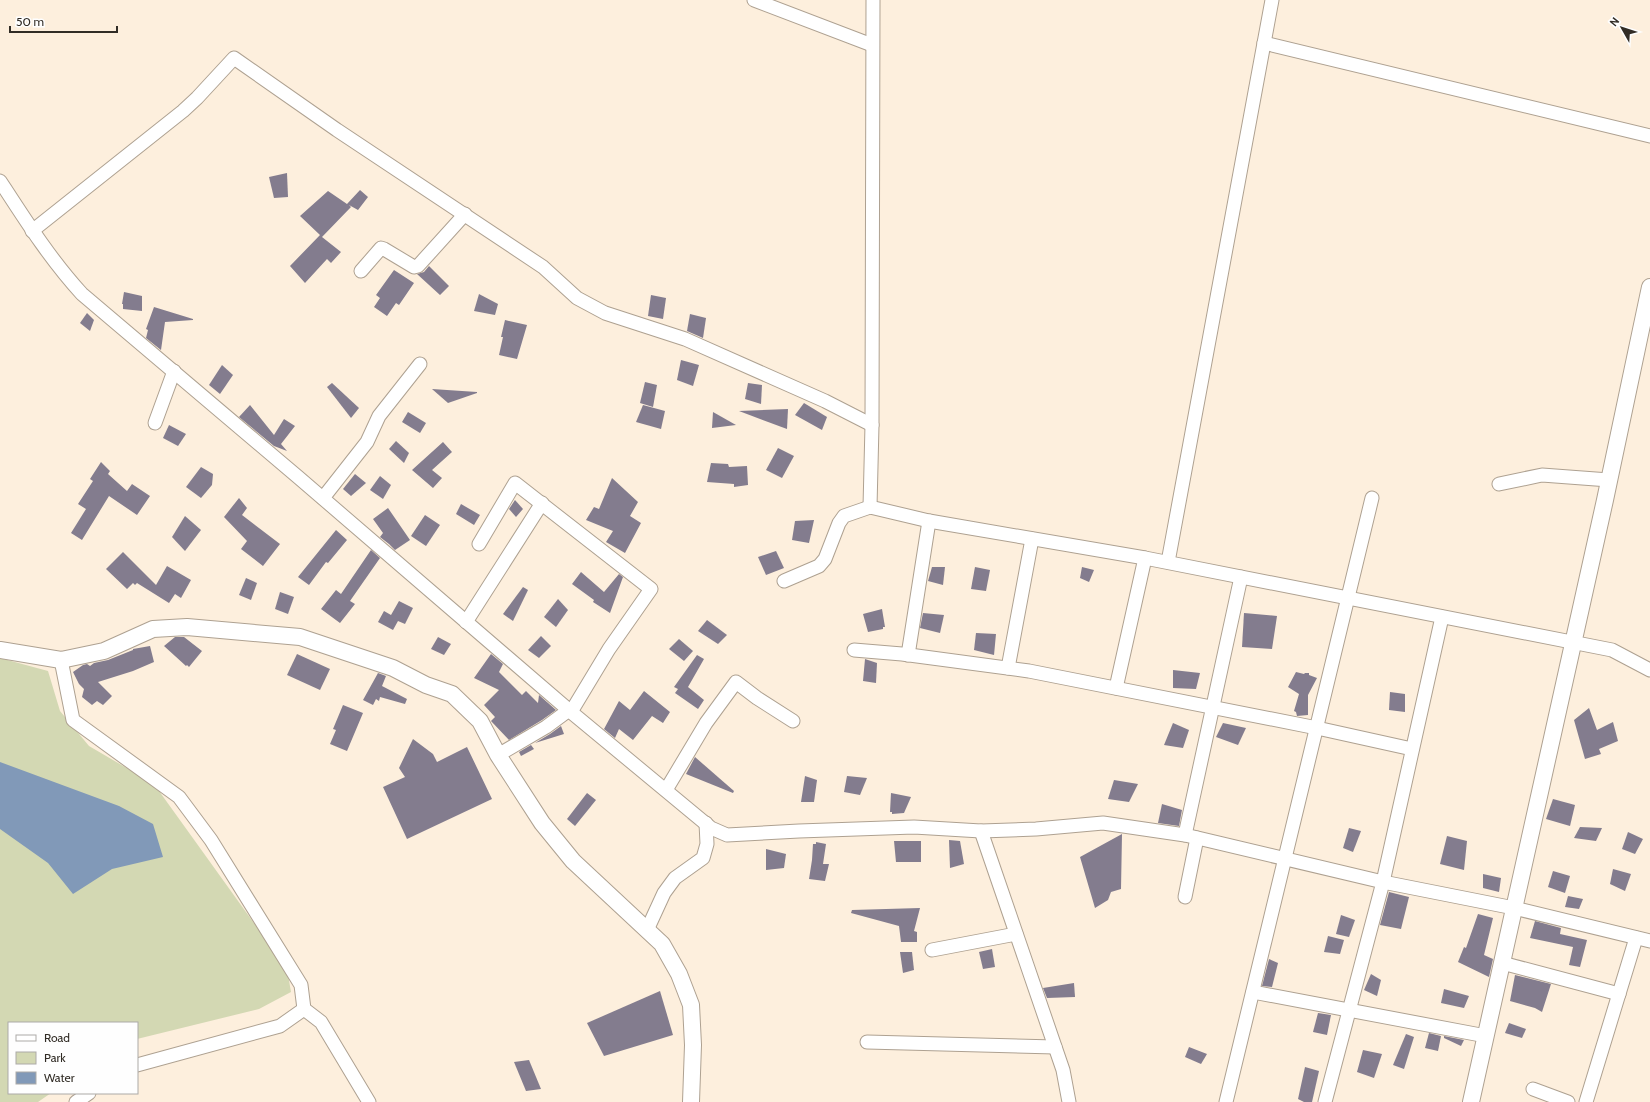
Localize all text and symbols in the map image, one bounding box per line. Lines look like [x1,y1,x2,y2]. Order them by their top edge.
scale bar [10,8,117,34]
north arrow [1602,8,1642,48]
text: 50 m [16,14,44,29]
text: N [1606,14,1622,29]
legend [8,1022,138,1094]
text: Road [44,1030,70,1045]
text: Park [44,1050,66,1065]
text: Water [44,1070,75,1085]

